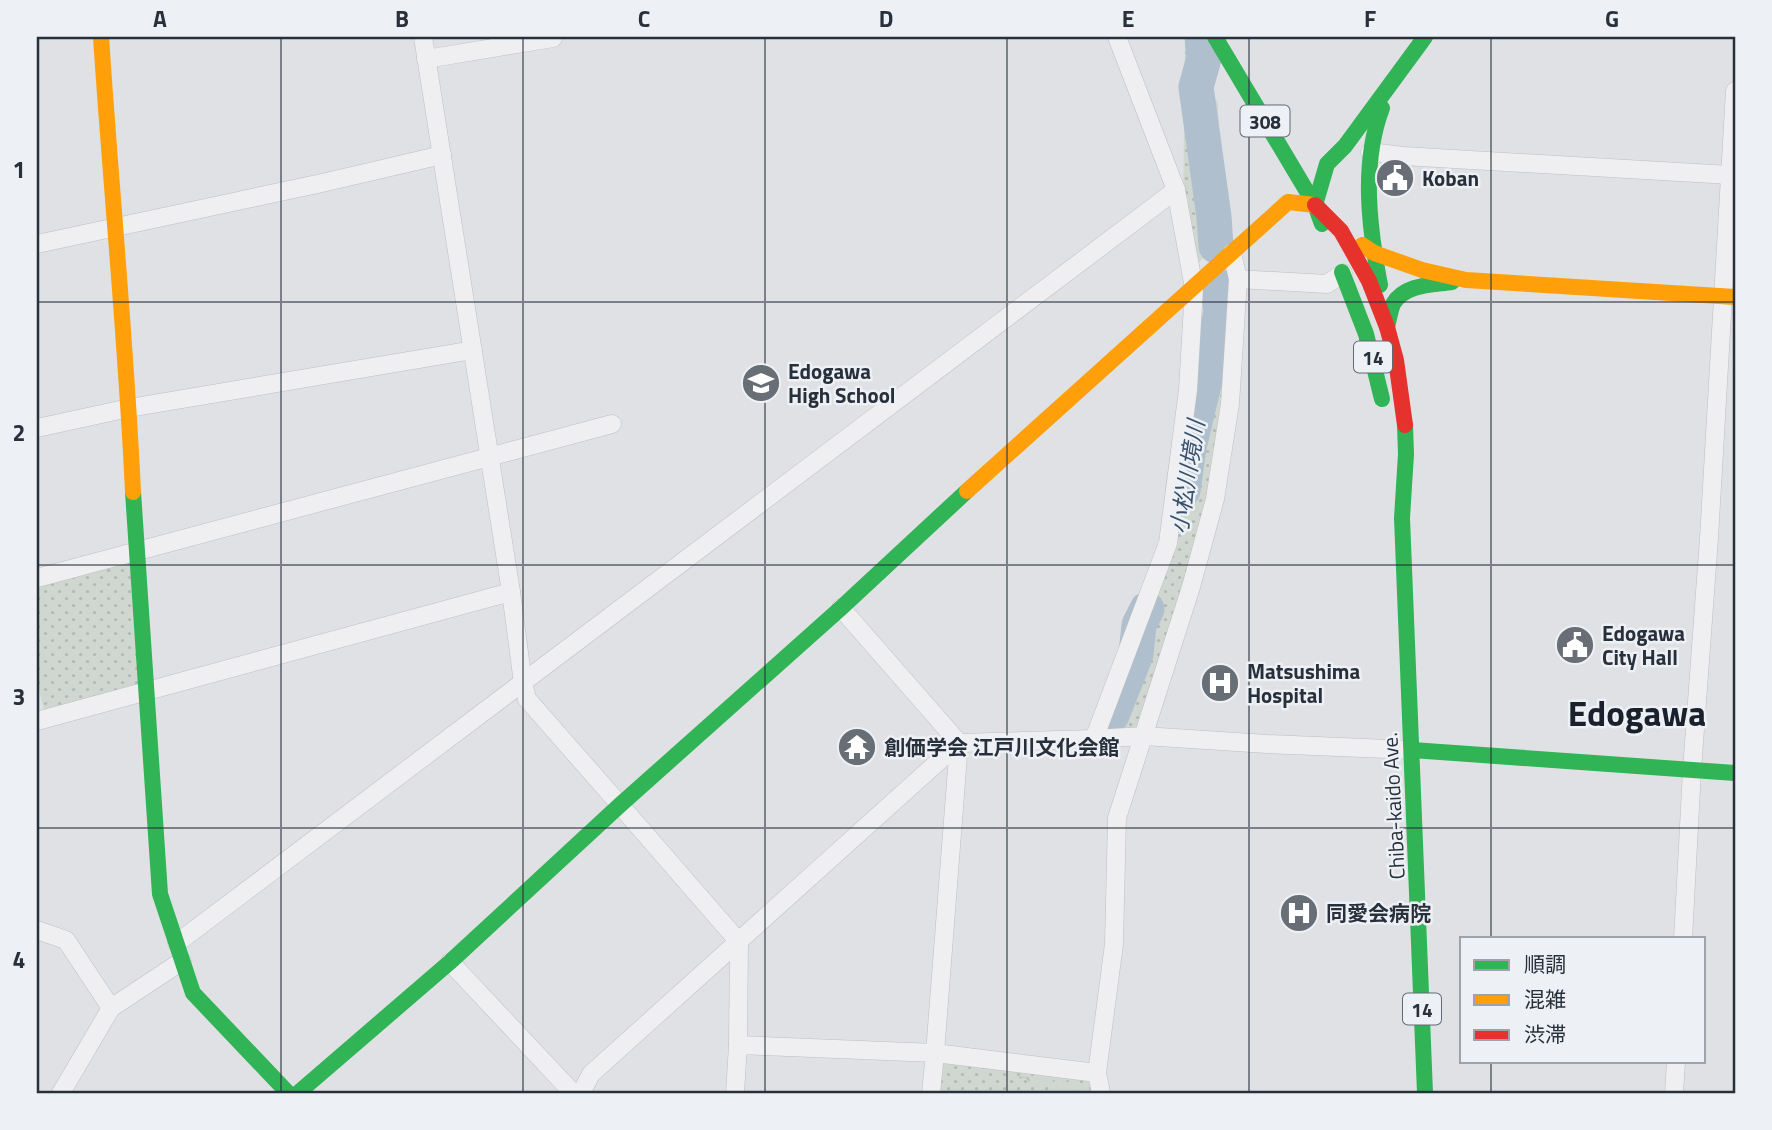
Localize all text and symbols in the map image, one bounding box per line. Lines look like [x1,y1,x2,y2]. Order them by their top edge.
text: A [153,1,167,36]
text: B [395,1,409,36]
text: C [638,1,650,36]
text: D [879,1,893,36]
text: E [1122,1,1134,36]
text: F [1364,1,1376,36]
text: G [1605,1,1619,36]
road number: 308 [1240,105,1290,136]
text: 1 [13,152,25,187]
public building icon: Koban [1374,157,1416,199]
place label: Koban [1422,162,1479,194]
road number: 14 [1354,342,1392,372]
place label: Edogawa High School [788,355,896,411]
school or university icon: Edogawa High School [740,362,782,404]
text: 2 [13,415,25,450]
water label: 小松川境川 [1161,415,1214,537]
place label: Edogawa City Hall [1602,617,1685,673]
public building icon: Edogawa City Hall [1554,624,1596,666]
place label: Matsushima Hospital [1247,655,1360,711]
hospital icon: Matsushima Hospital [1199,662,1241,704]
text: 3 [13,679,25,714]
district label: Edogawa [1568,686,1706,740]
temple icon: 創価学会 江戸川文化会館 [836,726,878,768]
place label: 創価学会 江戸川文化会館 [884,731,1120,763]
street label: Chiba-kaido Ave. [1373,732,1413,880]
hospital icon: 同愛会病院 [1278,892,1320,934]
place label: 同愛会病院 [1326,897,1431,929]
legend [1460,937,1706,1064]
text: 4 [13,942,25,977]
text: 順調 [1524,948,1566,980]
text: 混雑 [1524,983,1566,1015]
road number: 14 [1403,993,1441,1024]
text: 渋滞 [1524,1018,1566,1050]

